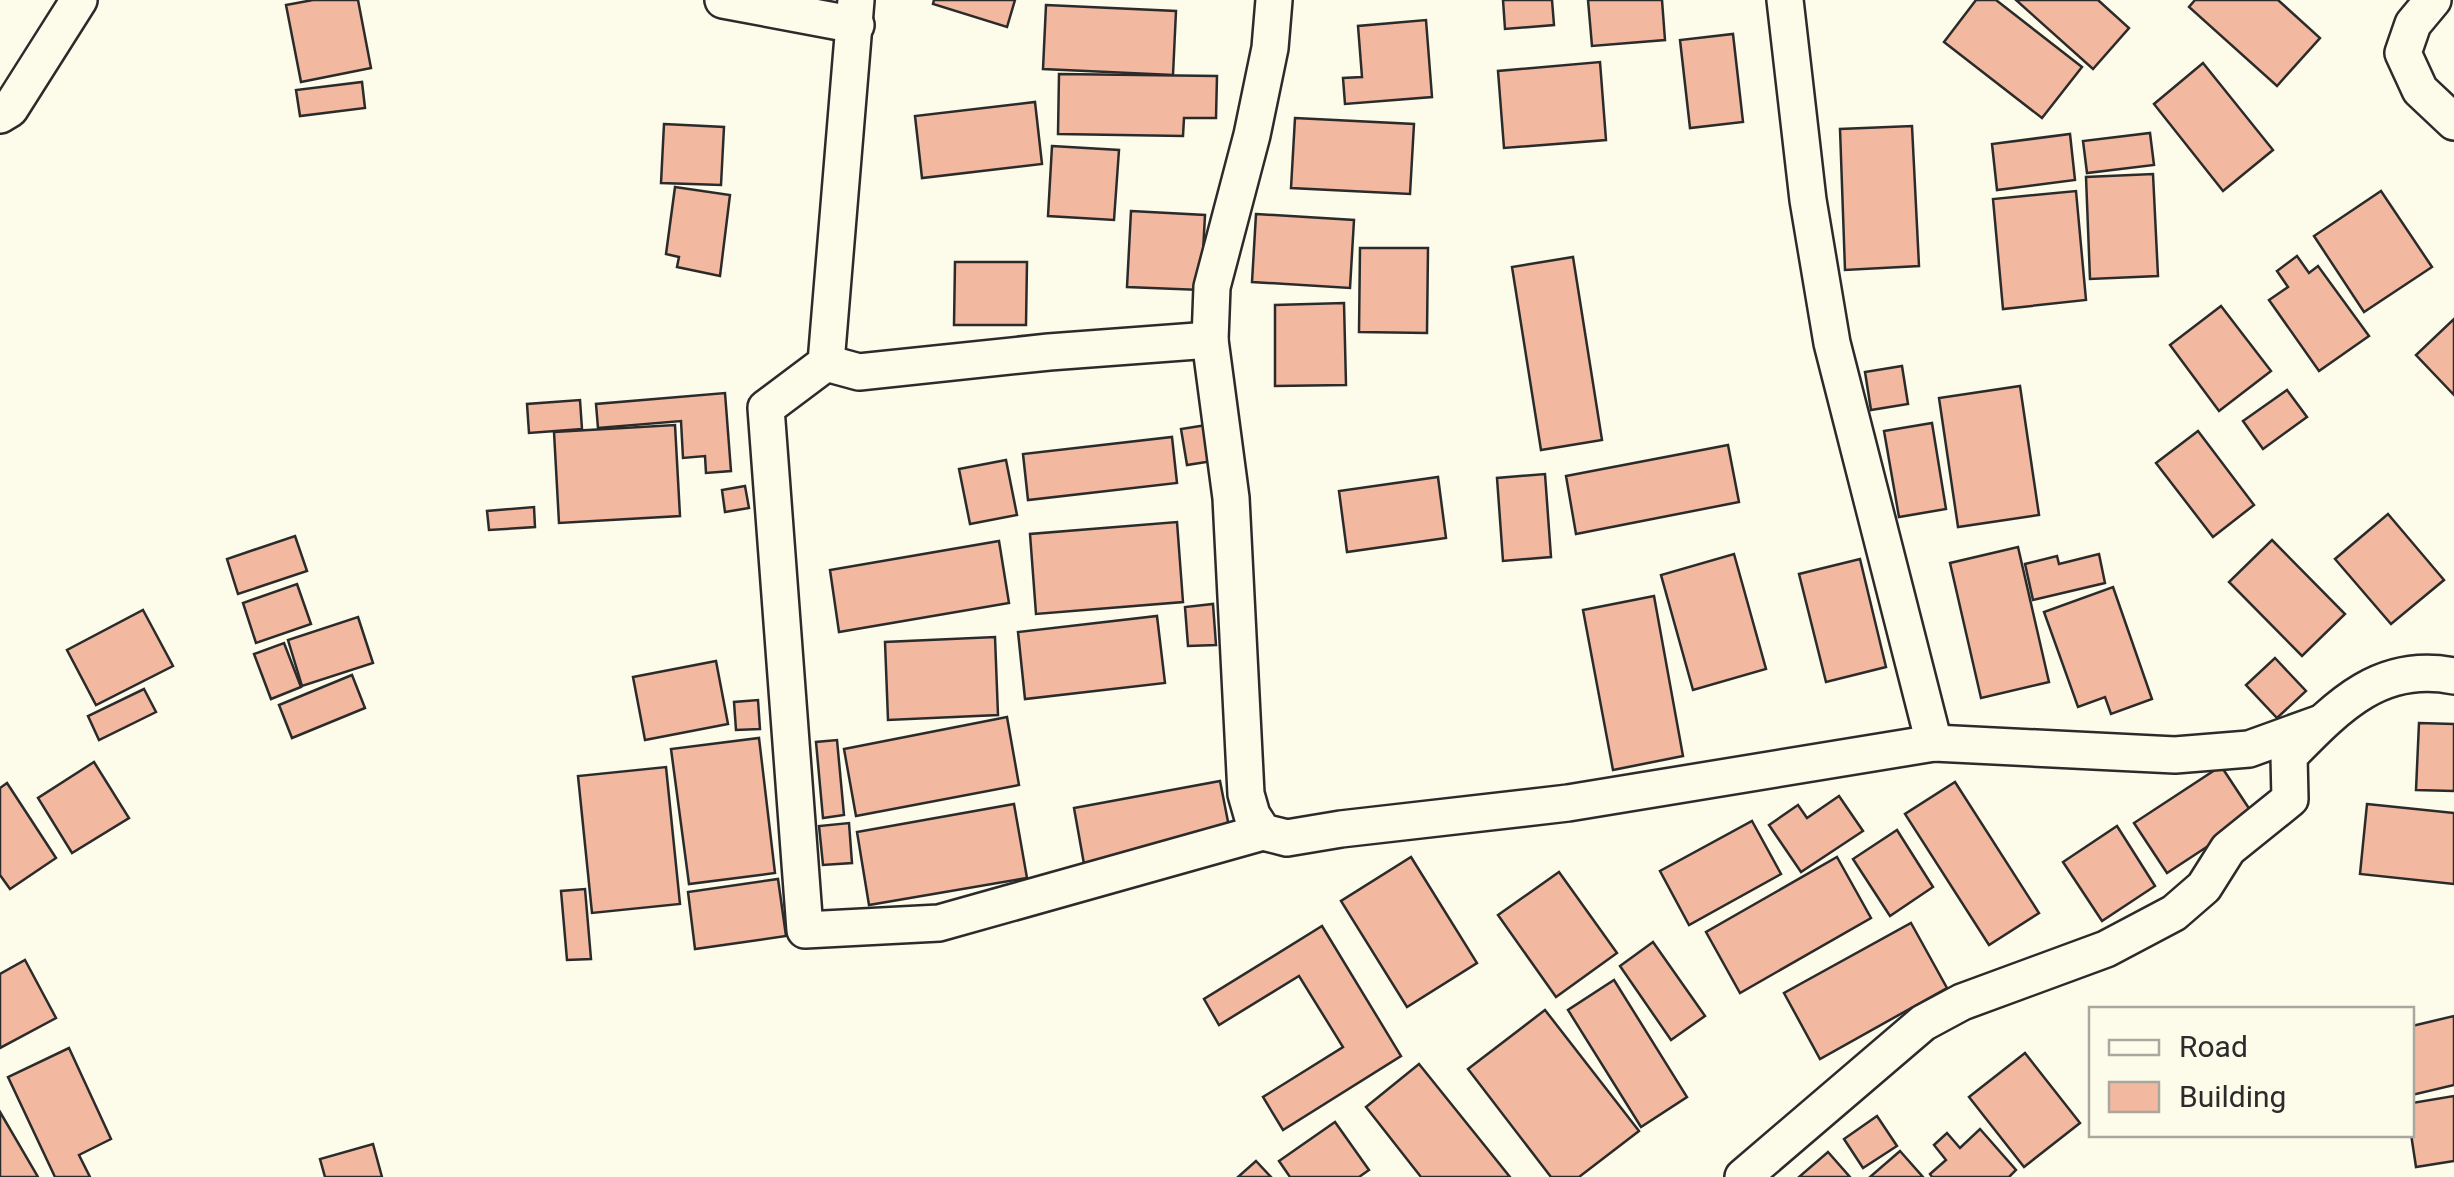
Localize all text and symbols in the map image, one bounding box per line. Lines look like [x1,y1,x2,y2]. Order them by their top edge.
legend [2089,1007,2414,1137]
text: Road [2179,1029,2248,1064]
text: Building [2179,1079,2286,1114]

